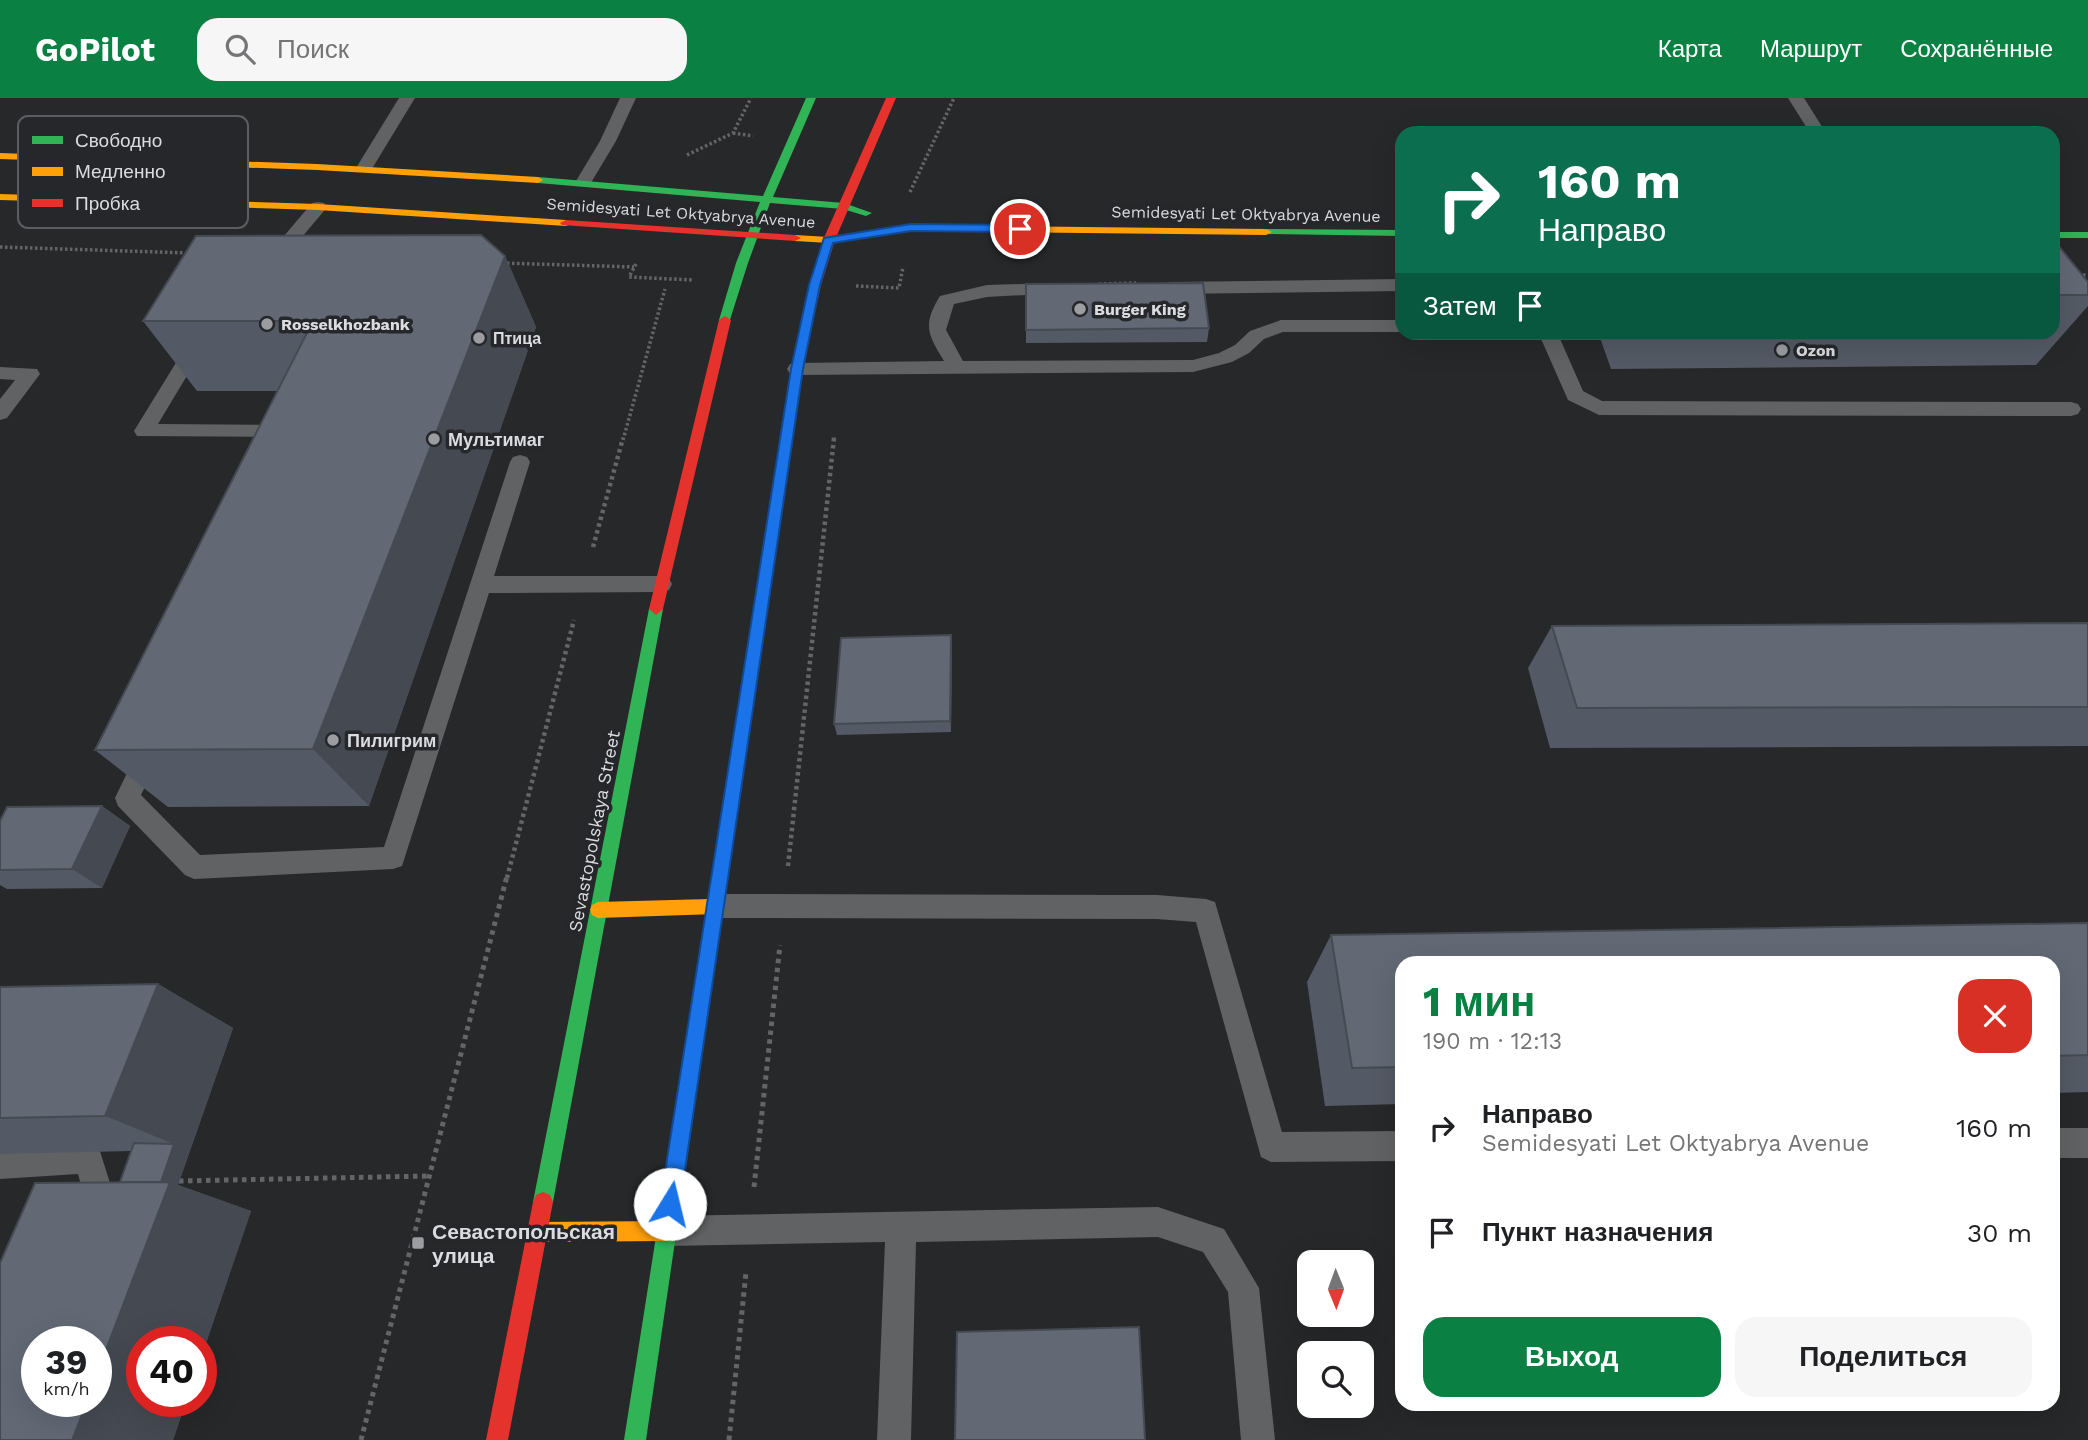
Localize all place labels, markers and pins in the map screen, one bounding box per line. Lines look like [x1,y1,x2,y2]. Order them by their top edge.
pin [990,199,1050,259]
place label: Burger King [1094,300,1186,319]
marker: Burger King [1072,301,1088,317]
place label: Rosselkhozbank [281,315,410,334]
marker: Rosselkhozbank [259,316,275,332]
place label: Птица [493,329,541,348]
marker: Птица [471,330,487,346]
place label: Ozon [1796,341,1835,360]
marker: Ozon [1774,342,1790,358]
place label: Мультимаг [448,429,545,450]
marker: Мультимаг [426,431,442,447]
place label: Пилигрим [347,730,436,751]
marker: Пилигрим [325,732,341,748]
place label: Севастопольская улица [432,1219,615,1268]
marker: Севастопольская улица [410,1235,426,1251]

